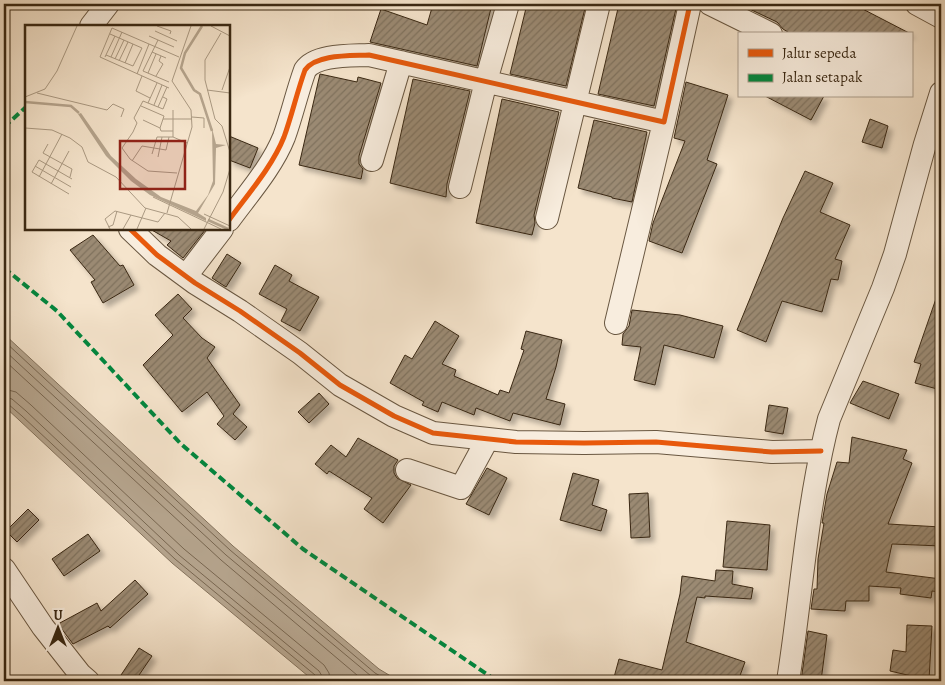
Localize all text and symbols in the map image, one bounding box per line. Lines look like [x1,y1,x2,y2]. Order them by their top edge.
inset map [25,25,230,230]
legend [738,32,912,98]
text: Jalur sepeda [782,43,856,63]
text: Jalan setapak [782,67,863,87]
north arrow [32,602,82,652]
text: U [53,606,63,625]

